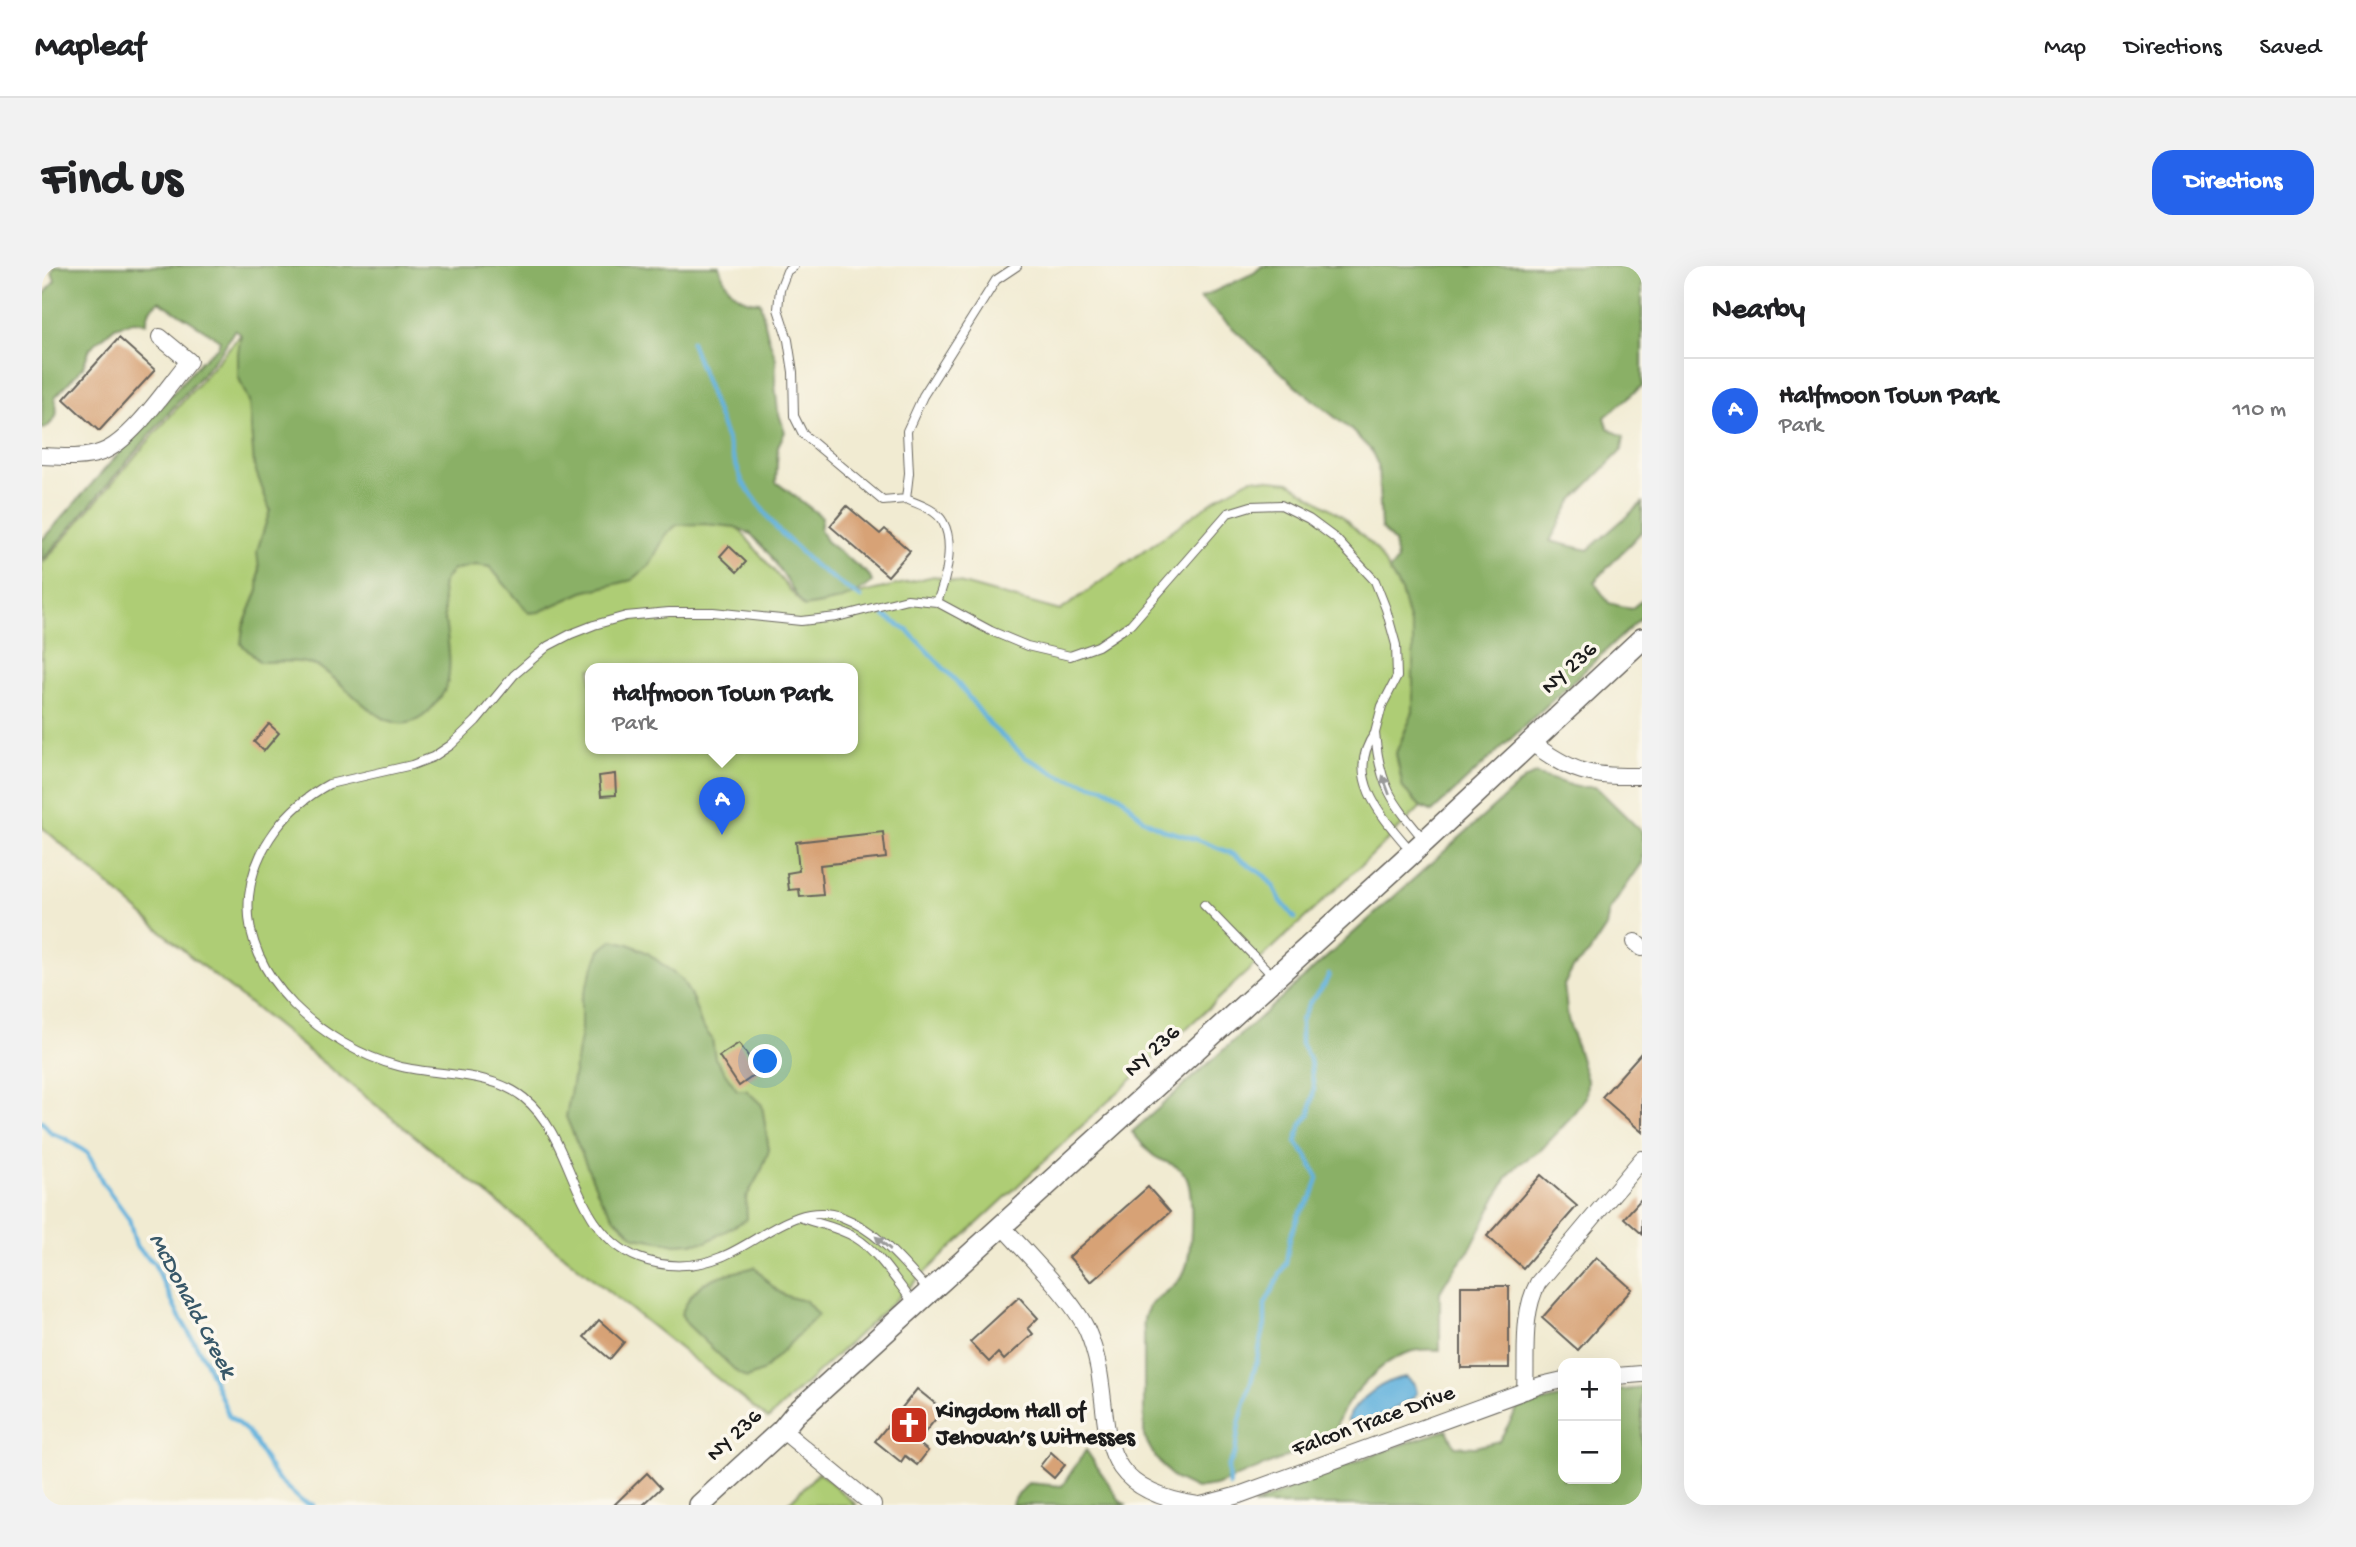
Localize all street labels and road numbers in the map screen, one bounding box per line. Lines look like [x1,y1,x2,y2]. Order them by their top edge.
street label: NY 236 [1536,637,1604,701]
street label: NY 236 [1119,1020,1187,1084]
street label: Falcon Trace Drive [1288,1380,1460,1464]
street label: NY 236 [702,1403,769,1468]

